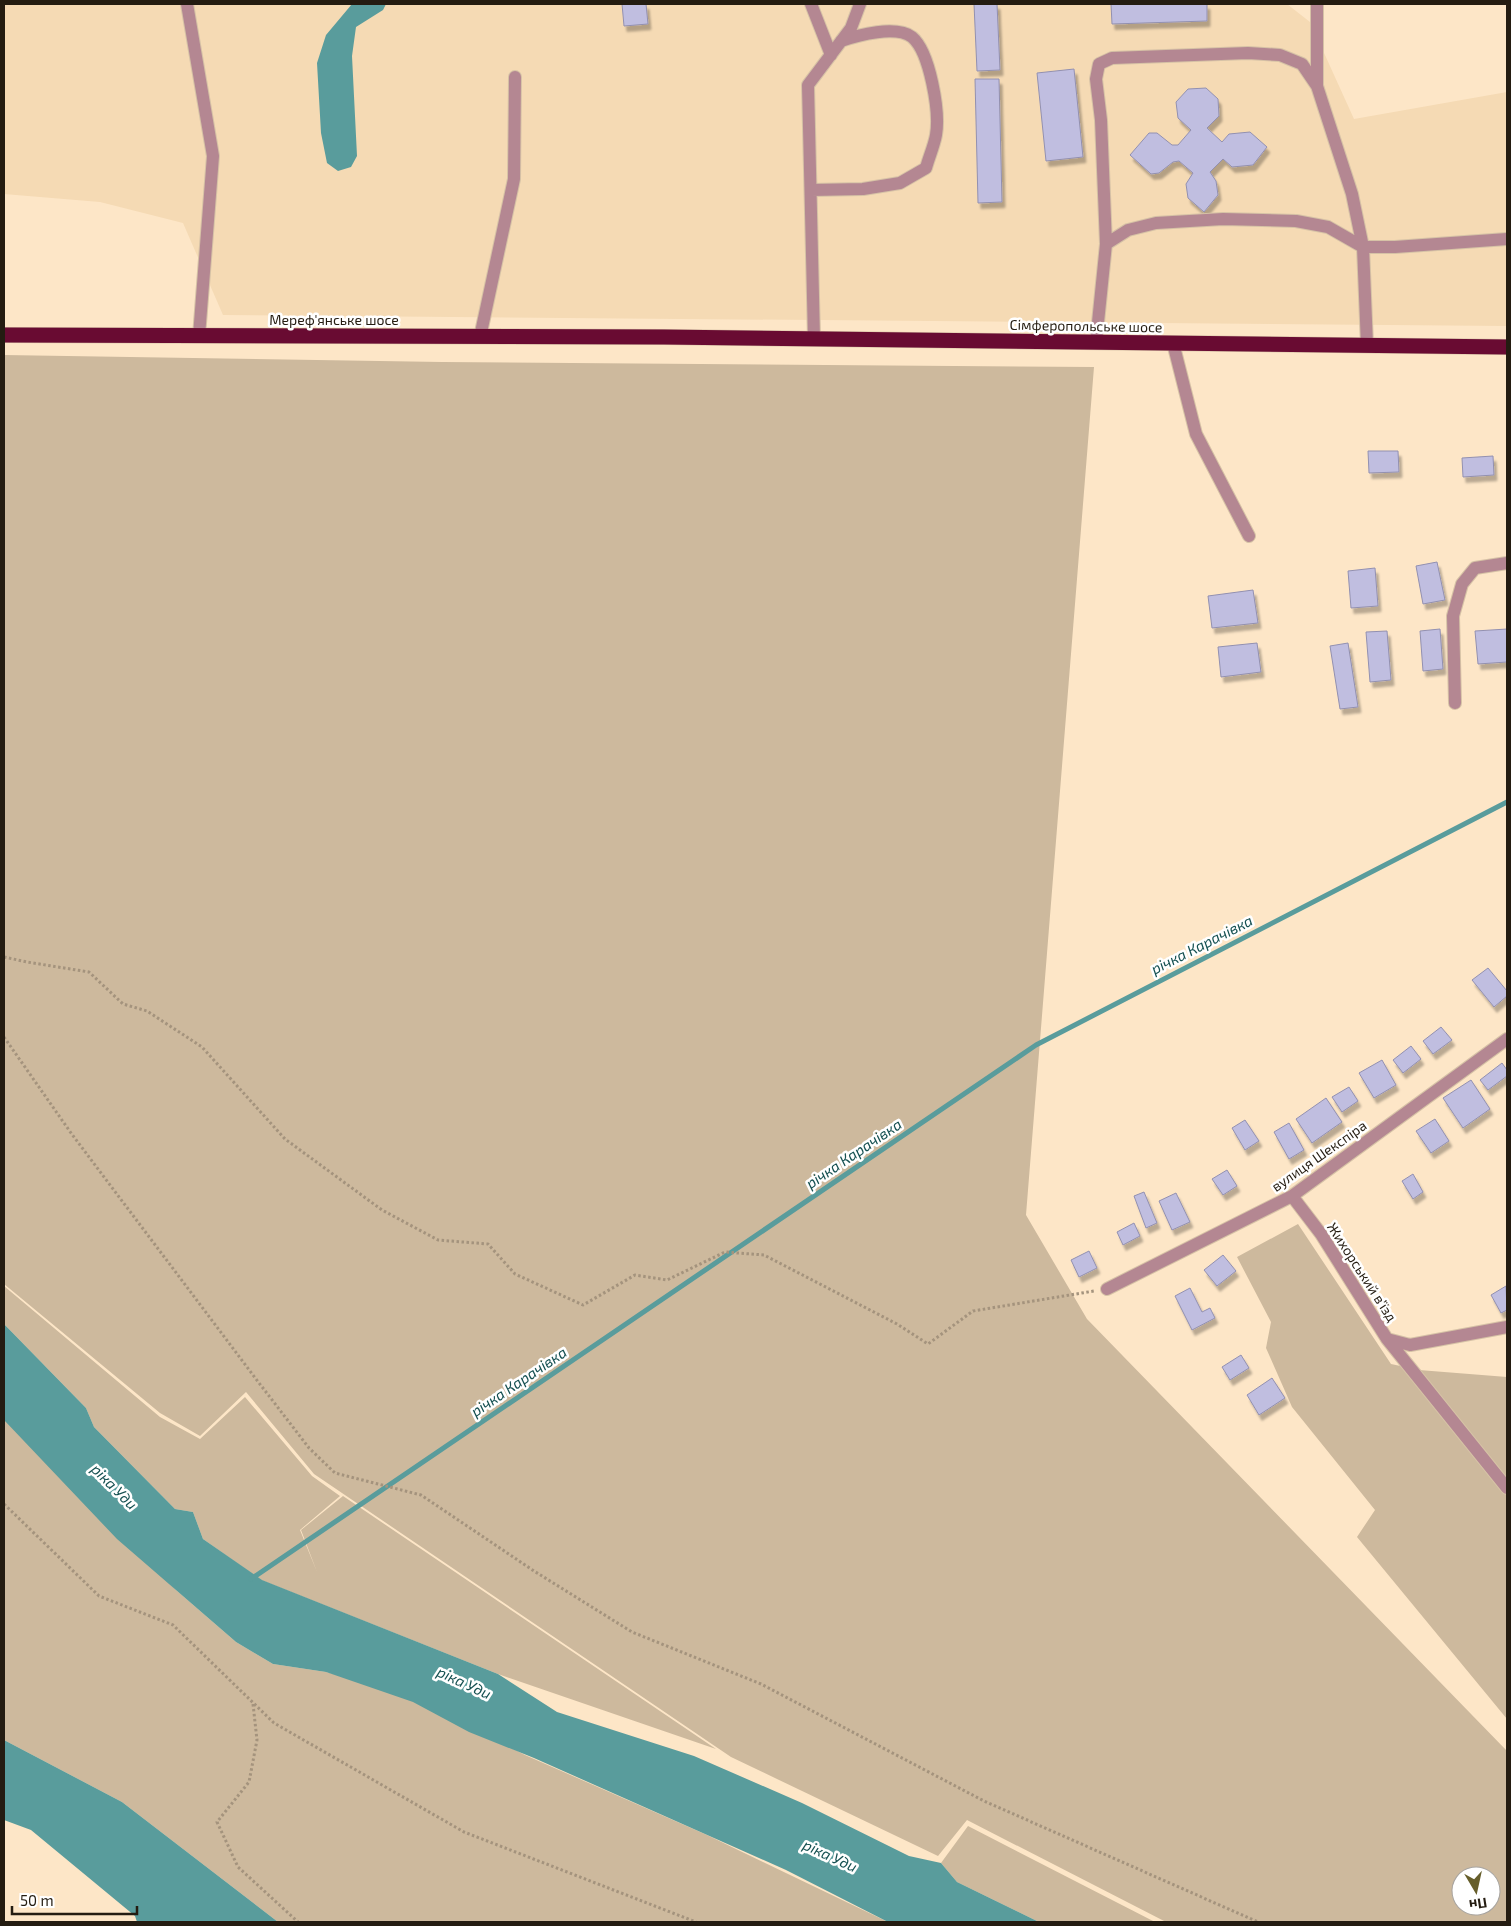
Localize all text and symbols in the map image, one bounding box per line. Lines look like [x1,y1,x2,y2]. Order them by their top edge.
street label: Мереф'янське шосе [269,311,399,328]
street label: Сімферопольське шосе [1010,316,1162,335]
water label: річка Карачівка [1148,911,1255,977]
water label: річка Карачівка [802,1114,905,1192]
street label: вулиця Шекспіра [1268,1116,1370,1195]
street label: Жихорський в’їзд [1324,1219,1401,1324]
water label: річка Карачівка [467,1342,570,1420]
water label: ріка Уди [88,1460,141,1513]
water label: ріка Уди [435,1662,494,1702]
water label: ріка Уди [801,1835,860,1875]
north arrow [1451,1866,1501,1916]
scale bar [12,1884,138,1916]
text: 50 m [20,1891,54,1909]
text: Пн [1468,1895,1488,1914]

